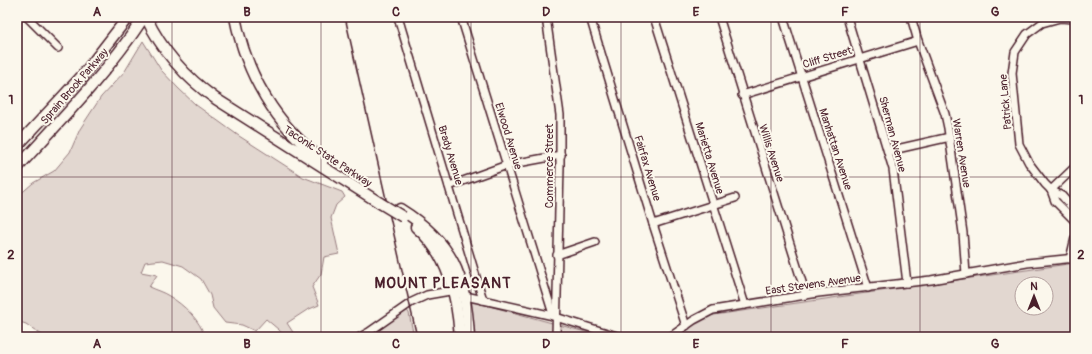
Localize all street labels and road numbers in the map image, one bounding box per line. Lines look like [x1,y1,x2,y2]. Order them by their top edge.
street label: Cliff Street [801,44,854,71]
street label: Sprain Brook Parkway [38,45,111,127]
street label: Patrick Lane [997,73,1014,130]
street label: Sherman Avenue [876,95,909,174]
street label: Elwood Avenue [492,101,525,172]
street label: Manhattan Avenue [816,107,855,192]
street label: Warren Avenue [950,118,973,189]
street label: Marietta Avenue [692,121,727,196]
street label: Taconic State Parkway [281,123,374,190]
street label: Commerce Street [543,123,556,208]
street label: Willis Avenue [756,123,787,184]
street label: Brady Avenue [435,124,466,187]
street label: Fairfax Avenue [631,134,664,203]
street label: East Stevens Avenue [765,271,862,298]

